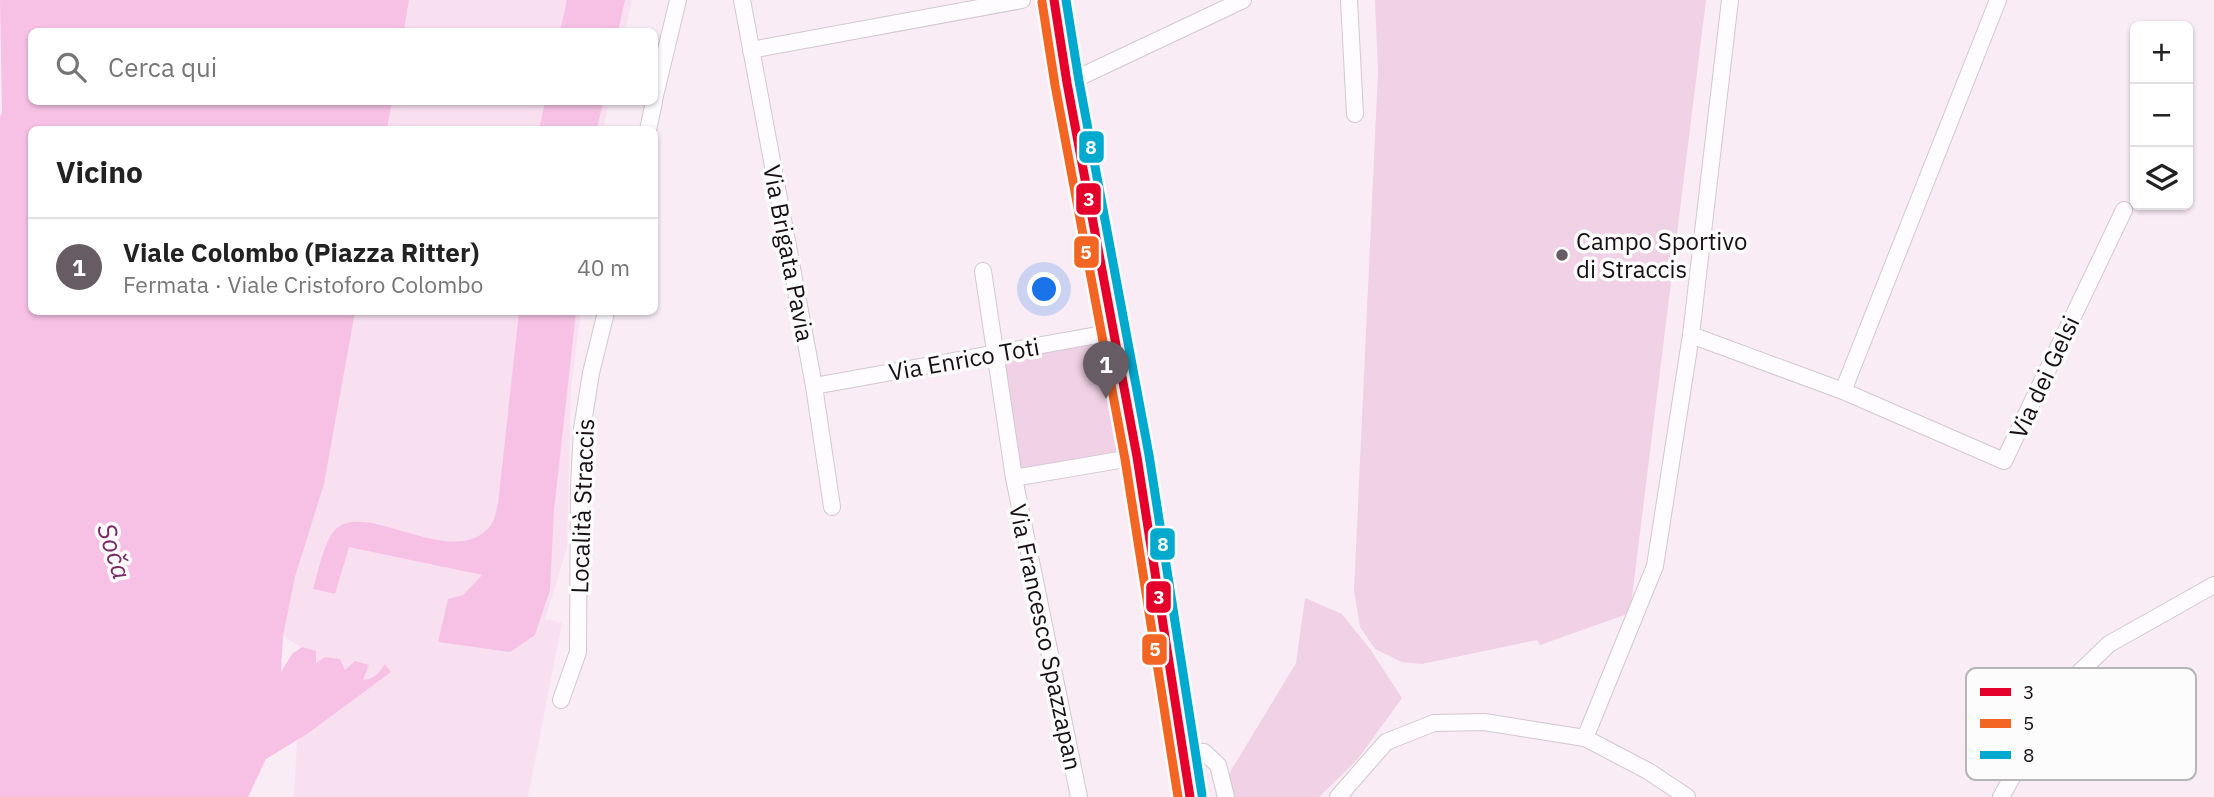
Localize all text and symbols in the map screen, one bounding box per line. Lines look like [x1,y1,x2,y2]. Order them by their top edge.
map controls [2130,21,2193,210]
button: + [2130,21,2193,84]
search box [28,28,658,105]
icon: search [52,48,90,86]
text: Cerca qui [108,50,217,84]
button: − [2130,84,2193,147]
line badge: 8 [1078,130,1105,164]
text: 8 [1085,135,1097,159]
button: layers [2130,147,2193,210]
text: Vicino [56,152,143,191]
street label: Via Brigata Pavia [756,162,822,344]
line badge: 3 [1075,182,1102,216]
text: 3 [1083,187,1095,211]
place label: Campo Sportivo di Straccis [1576,225,1747,285]
text: Viale Colombo (Piazza Ritter) [123,235,479,269]
line badge: 5 [1073,235,1100,269]
text: 5 [1080,240,1092,264]
marker: Campo Sportivo di Straccis [1554,247,1570,263]
text: 1 [72,252,86,282]
text: 40 m [577,252,630,282]
text: Fermata · Viale Cristoforo Colombo [123,269,483,299]
your location [1027,272,1061,306]
street label: Via dei Gelsi [2002,310,2086,444]
street label: Via Enrico Toti [886,330,1042,388]
pin: 1 [1083,341,1129,399]
street label: Località Straccis [563,418,601,594]
street label: Via Francesco Spazzapan [1002,501,1090,773]
water label: Soča [90,519,140,583]
line badge: 8 [1149,527,1176,561]
text: 8 [1157,532,1169,556]
line badge: 3 [1145,580,1172,614]
text: 3 [1153,585,1165,609]
line badge: 5 [1141,633,1168,666]
text: 5 [1149,637,1161,661]
legend [1966,668,2196,780]
text: 3 [2023,680,2034,704]
text: 5 [2023,711,2034,735]
text: 8 [2023,743,2034,767]

